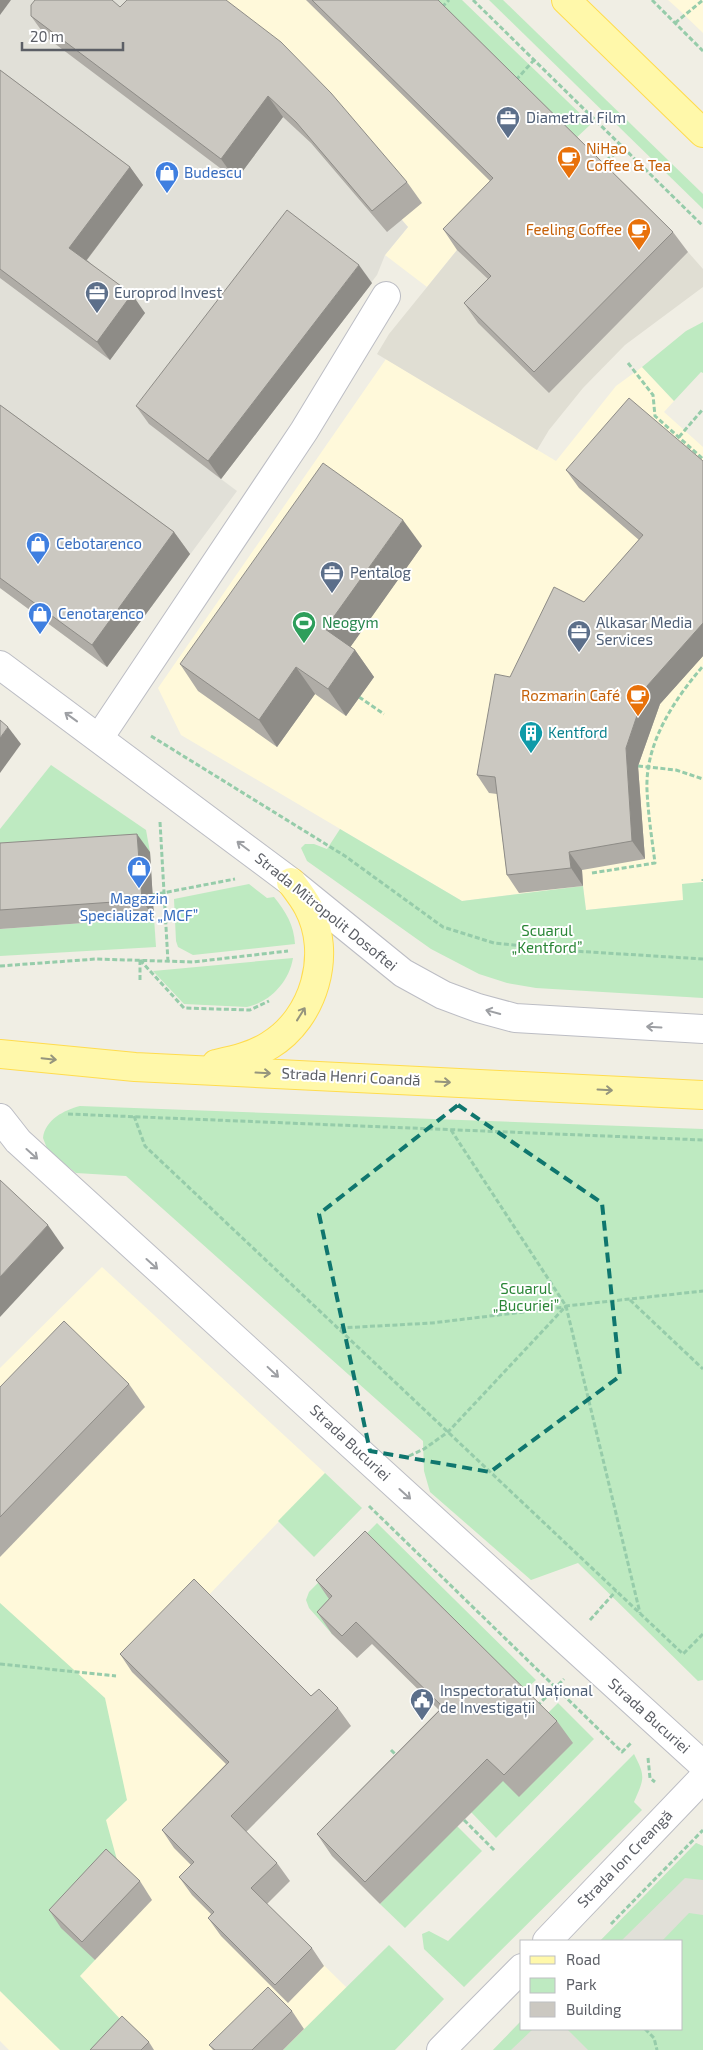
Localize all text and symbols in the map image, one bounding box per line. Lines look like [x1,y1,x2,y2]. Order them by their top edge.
scale bar [22,20,124,52]
text: 20 m [30,27,64,45]
office icon: Diametral Film [495,105,521,139]
place label: Diametral Film [526,108,626,126]
place label: NiHao Coffee & Tea [586,139,671,174]
cafe icon: NiHao Coffee & Tea [556,145,582,179]
shop icon: Budescu [154,160,180,194]
place label: Budescu [184,163,242,181]
cafe icon: Feeling Coffee [626,217,652,251]
place label: Feeling Coffee [526,220,622,238]
office icon: Europrod Invest [84,280,110,314]
place label: Europrod Invest [114,283,222,301]
shop icon: Cebotarenco [25,531,51,565]
place label: Cebotarenco [56,534,142,552]
office icon: Pentalog [319,560,345,594]
place label: Pentalog [350,563,411,581]
shop icon: Cenotarenco [27,601,53,635]
place label: Cenotarenco [58,604,144,622]
sports icon: Neogym [291,610,317,644]
place label: Neogym [322,613,379,631]
place label: Alkasar Media Services [596,613,692,648]
office icon: Alkasar Media Services [566,619,592,653]
cafe icon: Rozmarin Café [625,683,651,717]
place label: Rozmarin Café [521,686,620,704]
one-way arrow [64,712,78,722]
building icon: Kentford [518,720,544,754]
place label: Kentford [548,723,608,741]
one-way arrow [236,841,250,851]
street label: Strada Mitropolit Dosoftei [252,848,401,974]
shop icon: Magazin Specializat „MCF” [126,855,152,889]
place label: Magazin Specializat „MCF” [80,889,198,924]
park label: Scuarul „Kentford” [512,921,582,956]
one-way arrow [485,1006,501,1016]
one-way arrow [296,1007,306,1021]
one-way arrow [647,1022,663,1031]
one-way arrow [40,1054,56,1063]
street label: Strada Henri Coandă [281,1063,421,1089]
one-way arrow [255,1069,271,1078]
one-way arrow [434,1077,450,1087]
one-way arrow [597,1085,613,1094]
one-way arrow [26,1148,38,1160]
one-way arrow [146,1258,159,1269]
park label: Scuarul „Bucuriei” [493,1279,559,1314]
one-way arrow [267,1366,280,1378]
street label: Strada Bucuriei [307,1400,395,1484]
one-way arrow [399,1488,412,1500]
street label: Strada Bucuriei [605,1674,694,1757]
place label: Inspectoratul Național de Investigații [440,1681,593,1718]
public building icon: Inspectoratul Național de Investigații [409,1687,435,1721]
street label: Strada Ion Creangă [573,1806,676,1911]
legend [520,1940,683,2030]
text: Road [566,1950,601,1968]
text: Park [566,1975,597,1993]
text: Building [566,2000,622,2018]

